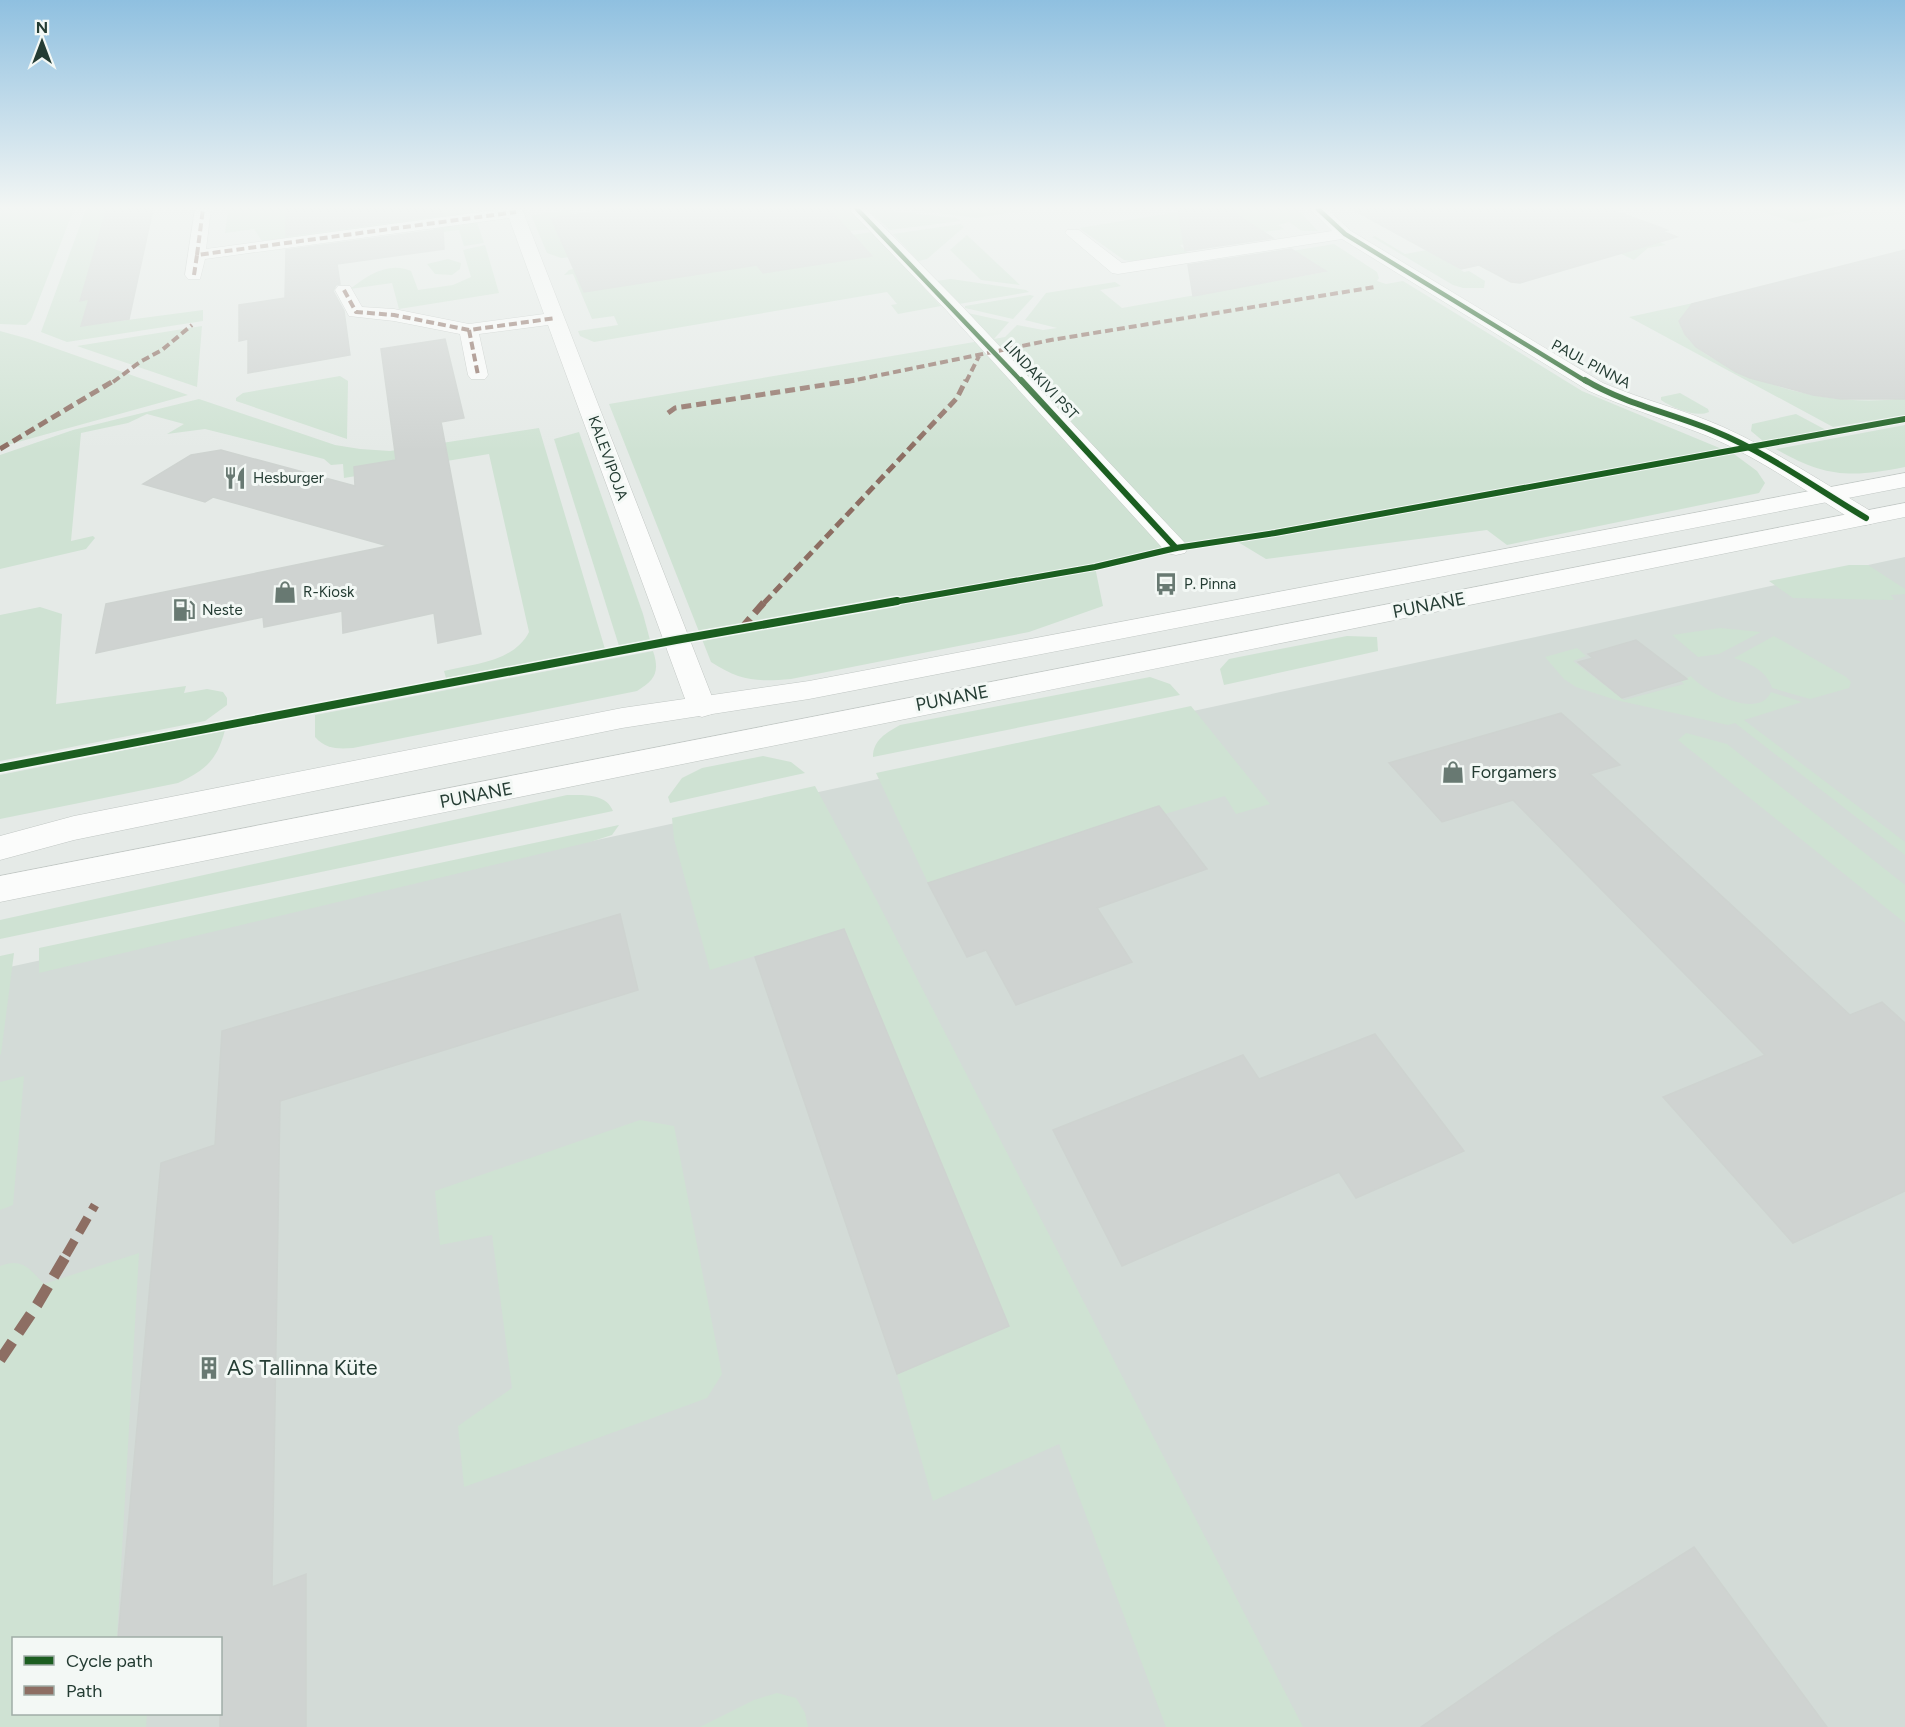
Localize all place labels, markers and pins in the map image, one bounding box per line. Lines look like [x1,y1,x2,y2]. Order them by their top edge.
restaurant icon: Hesburger [222,465,248,491]
place label: Hesburger [253,469,324,487]
bus stop icon: P. Pinna [1153,571,1179,597]
place label: P. Pinna [1184,575,1236,593]
shop icon: R-Kiosk [272,579,298,605]
place label: R-Kiosk [303,583,355,601]
fuel station icon: Neste [171,597,197,623]
place label: Neste [202,601,243,619]
shop icon: Forgamers [1440,759,1466,785]
place label: Forgamers [1471,761,1557,783]
building icon: AS Tallinna Küte [196,1355,222,1381]
place label: AS Tallinna Küte [227,1355,378,1380]

